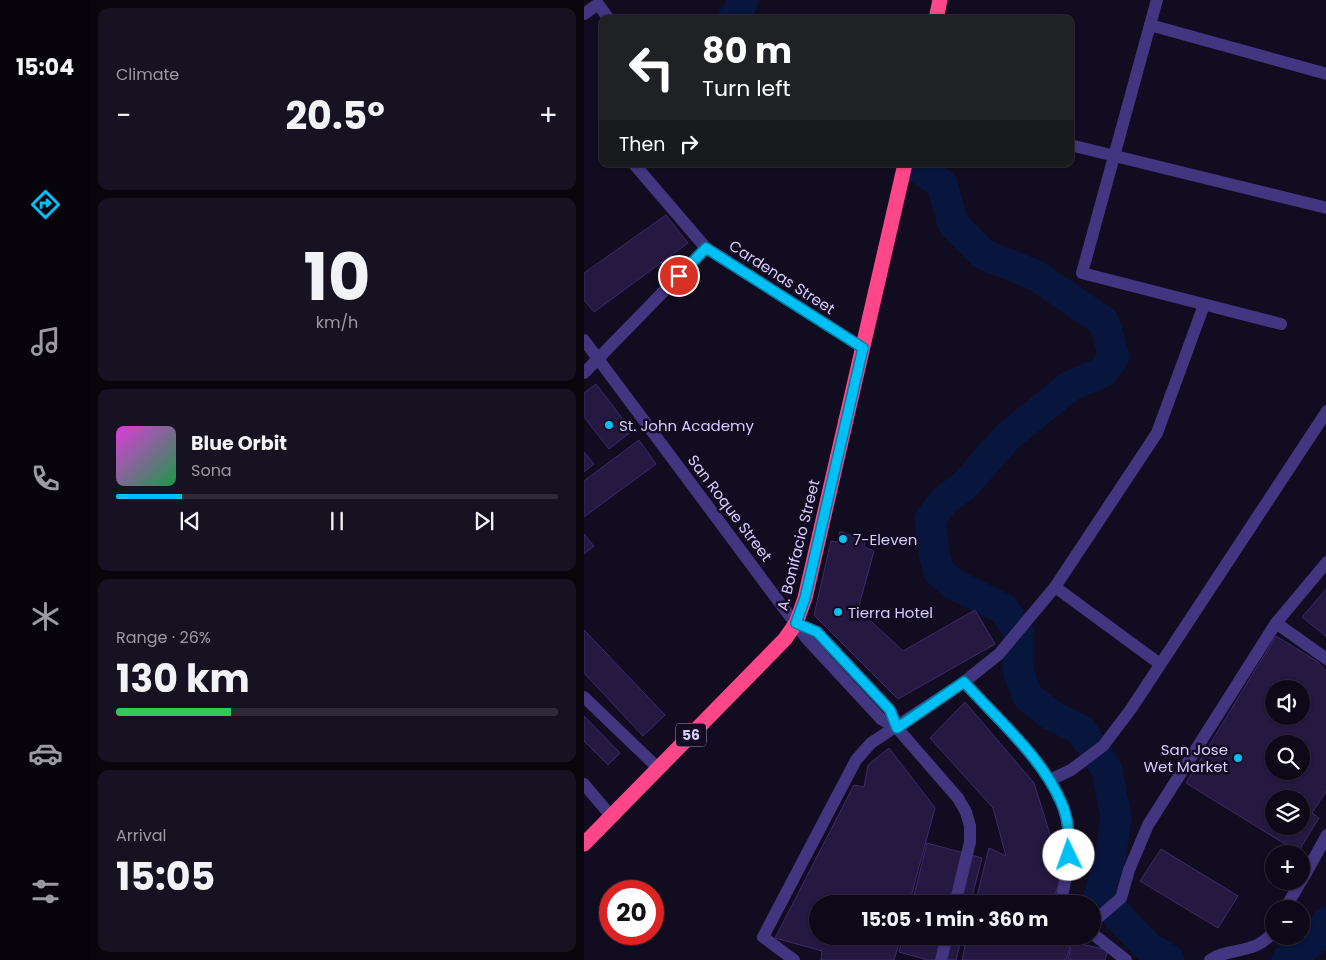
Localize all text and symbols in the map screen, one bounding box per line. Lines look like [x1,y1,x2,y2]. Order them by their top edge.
text: 80 m [702,26,792,75]
icon: left [619,35,684,100]
text: 15:04 [16,52,74,83]
text: Climate [116,63,179,86]
text: Turn left [702,73,790,104]
text: 20.5° [285,89,385,142]
text: − [116,96,131,135]
text: + [539,96,558,135]
icon: right [675,130,703,158]
text: Then [619,131,665,158]
icon: directions [28,187,63,222]
text: 10 [304,232,370,323]
street label: Cardenas Street [725,235,839,319]
pin [658,255,700,297]
icon: arrive [665,262,693,290]
text: km/h [316,311,358,334]
icon: music [28,324,63,359]
place label: St. John Academy [619,415,754,436]
marker: St. John Academy [603,419,615,431]
text: Blue Orbit [191,430,287,457]
street label: San Roque Street [683,450,777,566]
text: Sona [191,459,232,482]
icon: phone [28,461,63,496]
street label: A. Bonifacio Street [772,477,824,613]
icon: previous [176,507,204,535]
icon: pause [323,507,351,535]
icon: next [470,507,498,535]
place label: 7-Eleven [853,529,917,550]
marker: 7-Eleven [837,533,849,545]
icon: climate [28,599,63,634]
place label: Tierra Hotel [848,602,933,623]
marker: Tierra Hotel [832,606,844,618]
text: Range · 26% [116,626,211,649]
text: 130 km [116,652,250,705]
map controls [1265,680,1310,945]
button: sound [1265,680,1310,725]
road number: 56 [676,724,706,746]
button: search [1265,735,1310,780]
icon: car [28,736,63,771]
place label: San Jose Wet Market [1143,739,1228,777]
marker: San Jose Wet Market [1232,752,1244,764]
button: layers [1265,790,1310,835]
text: Arrival [116,824,166,847]
position arrow [1042,828,1094,880]
button: + [1265,845,1310,890]
text: 15:05 [116,850,215,903]
icon: filters [28,874,63,909]
speed limit sign: 20 [599,880,664,945]
button: − [1265,900,1310,945]
text: 15:05 · 1 min · 360 m [862,906,1048,933]

